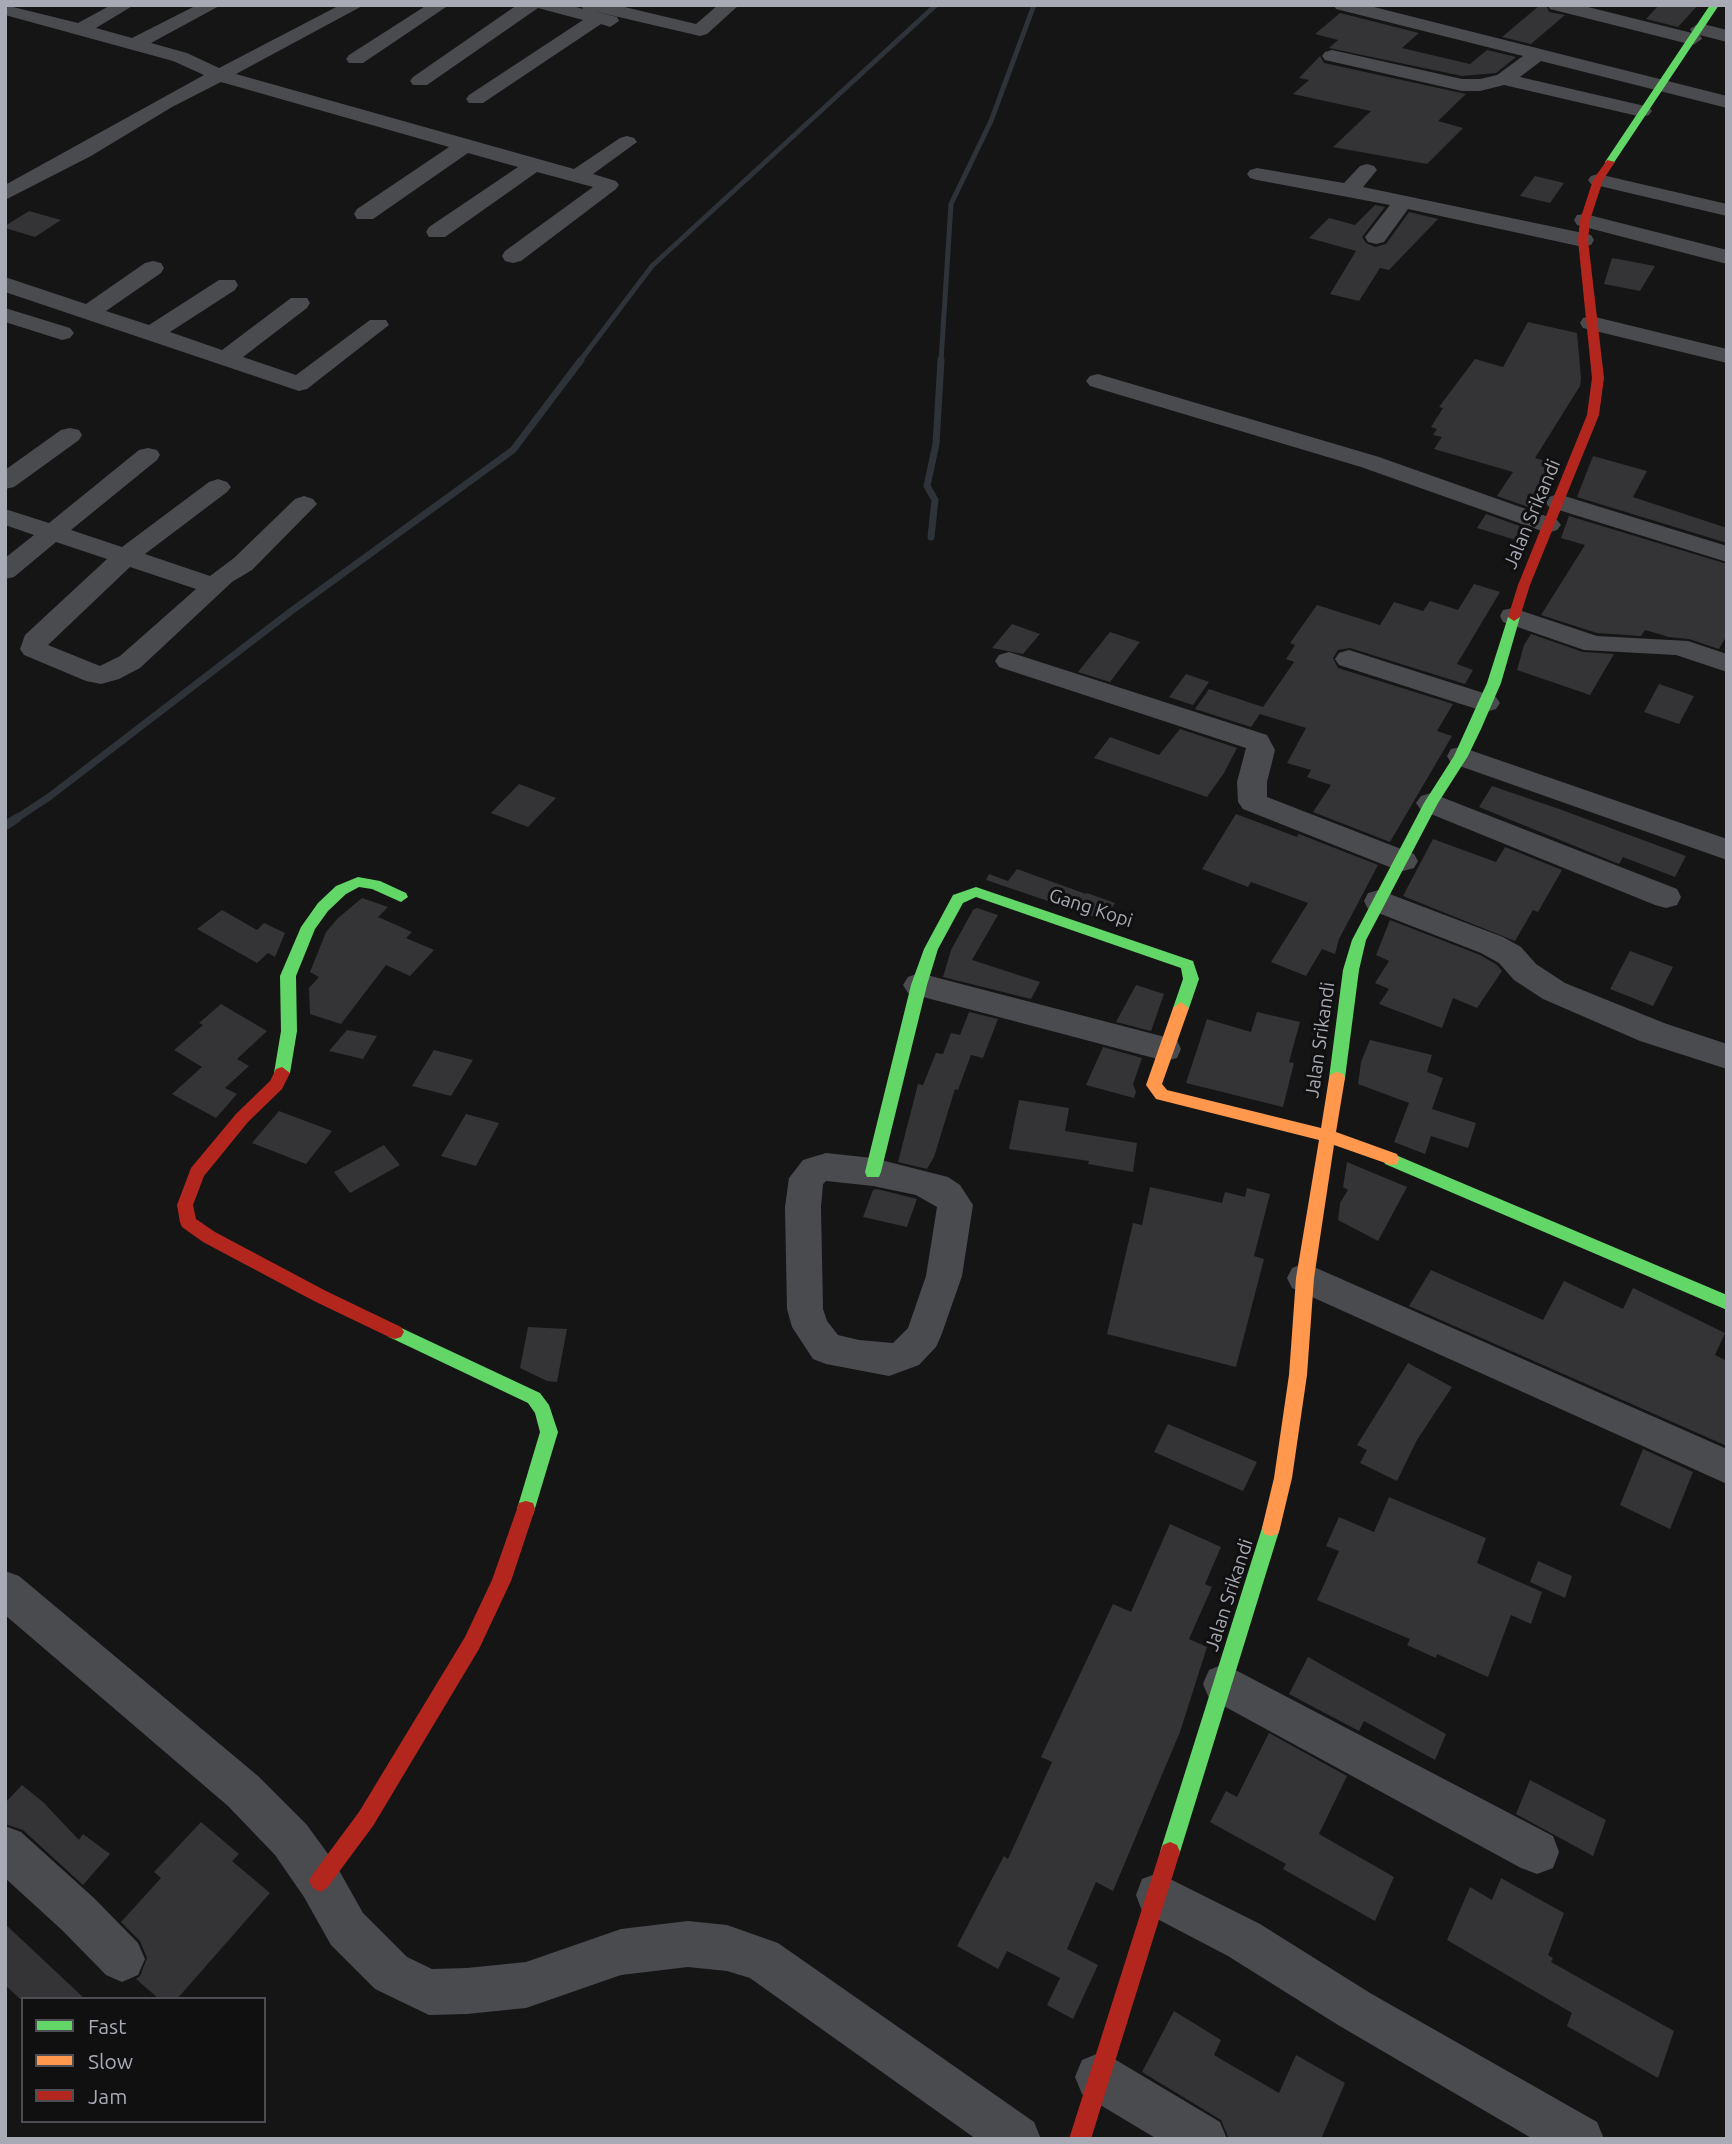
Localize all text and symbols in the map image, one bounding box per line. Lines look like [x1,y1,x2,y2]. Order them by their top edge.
street label: Jalan Srikandi [1499,456,1565,572]
street label: Gang Kopi [1046,884,1136,932]
street label: Jalan Srikandi [1301,981,1339,1099]
street label: Jalan Srikandi [1200,1536,1258,1654]
legend [21,1997,266,2123]
text: Fast [88,2014,126,2038]
text: Slow [88,2049,133,2073]
text: Jam [88,2084,127,2108]

